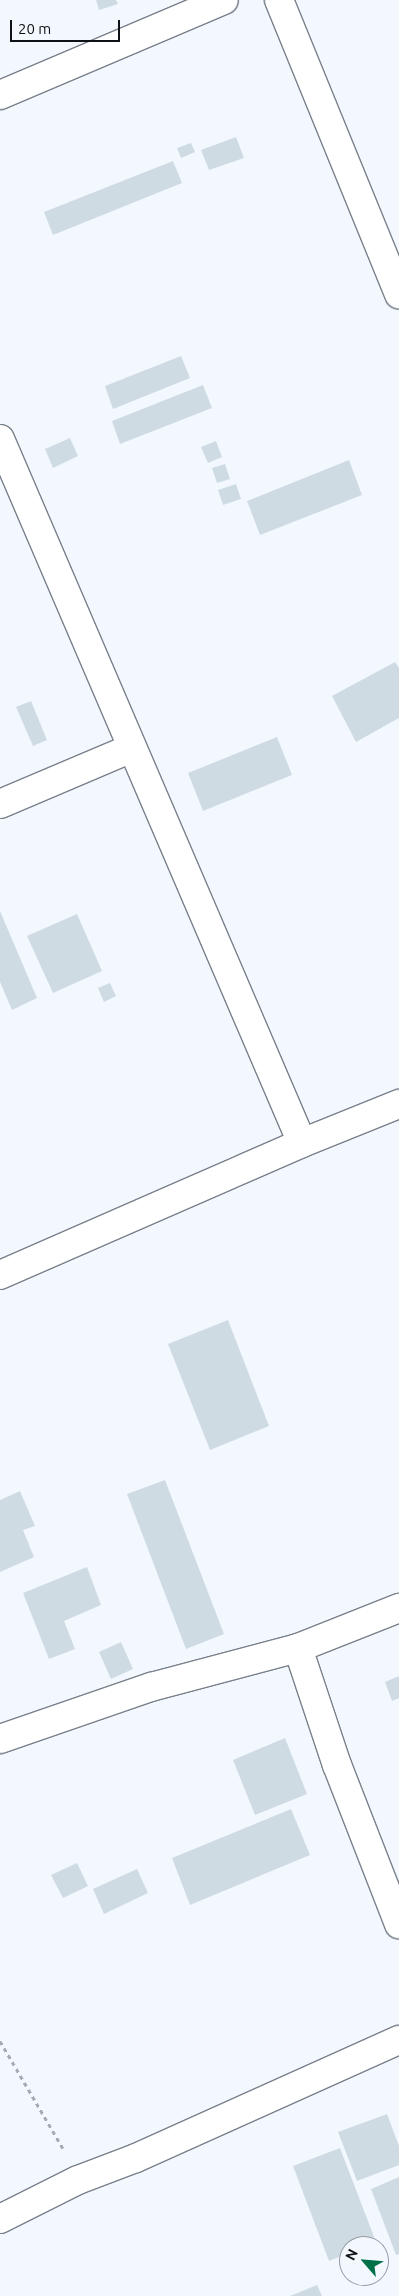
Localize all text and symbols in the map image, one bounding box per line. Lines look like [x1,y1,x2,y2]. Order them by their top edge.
scale bar [12,10,122,42]
text: 20 m [18,20,51,37]
north arrow [339,2236,389,2286]
text: N [342,2246,361,2263]

